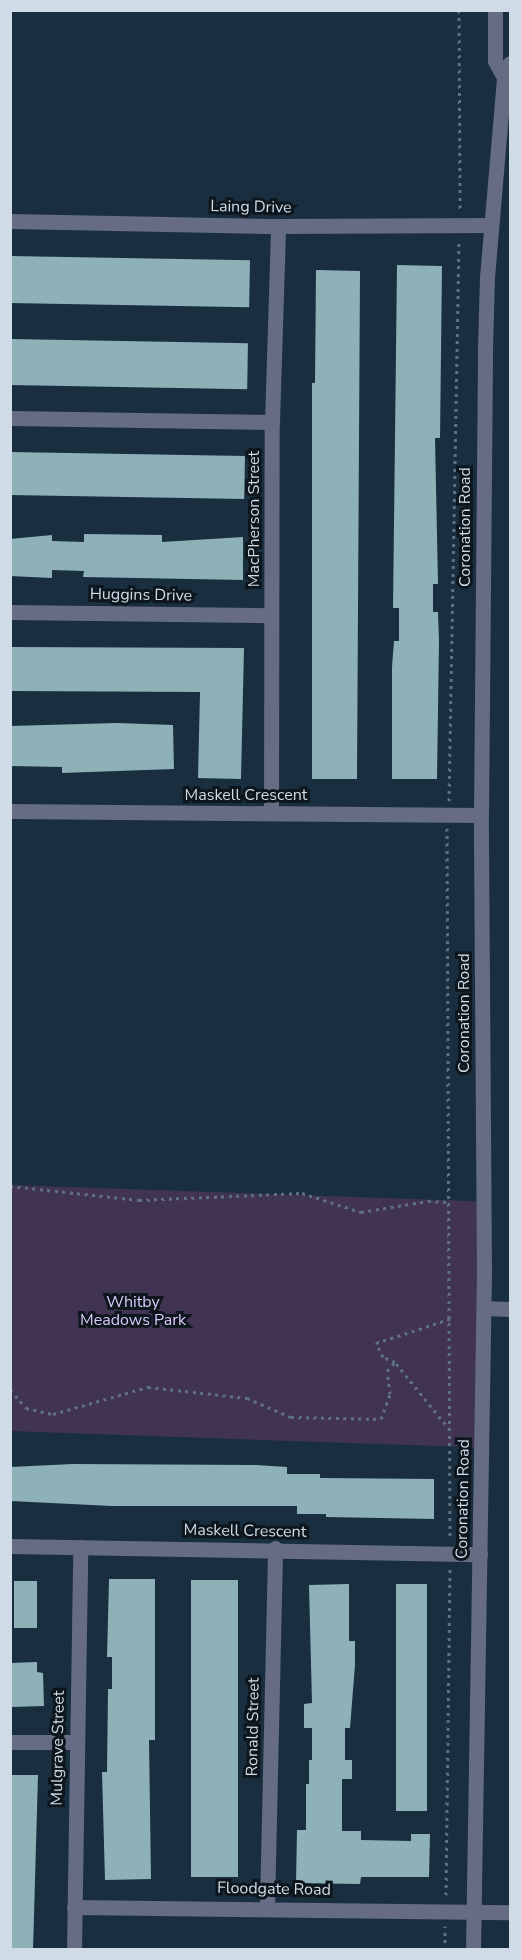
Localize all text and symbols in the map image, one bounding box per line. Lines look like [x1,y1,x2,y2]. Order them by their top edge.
street label: Laing Drive [210,197,292,217]
street label: MacPherson Street [244,451,264,587]
street label: Coronation Road [455,467,475,587]
street label: Huggins Drive [90,585,192,605]
street label: Maskell Crescent [185,785,307,805]
street label: Coronation Road [454,953,474,1073]
park label: Whitby Meadows Park [80,1292,186,1330]
street label: Coronation Road [452,1439,474,1559]
street label: Maskell Crescent [183,1520,307,1542]
street label: Ronald Street [243,1677,263,1777]
street label: Mulgrave Street [47,1690,69,1806]
street label: Floodgate Road [217,1878,331,1900]

